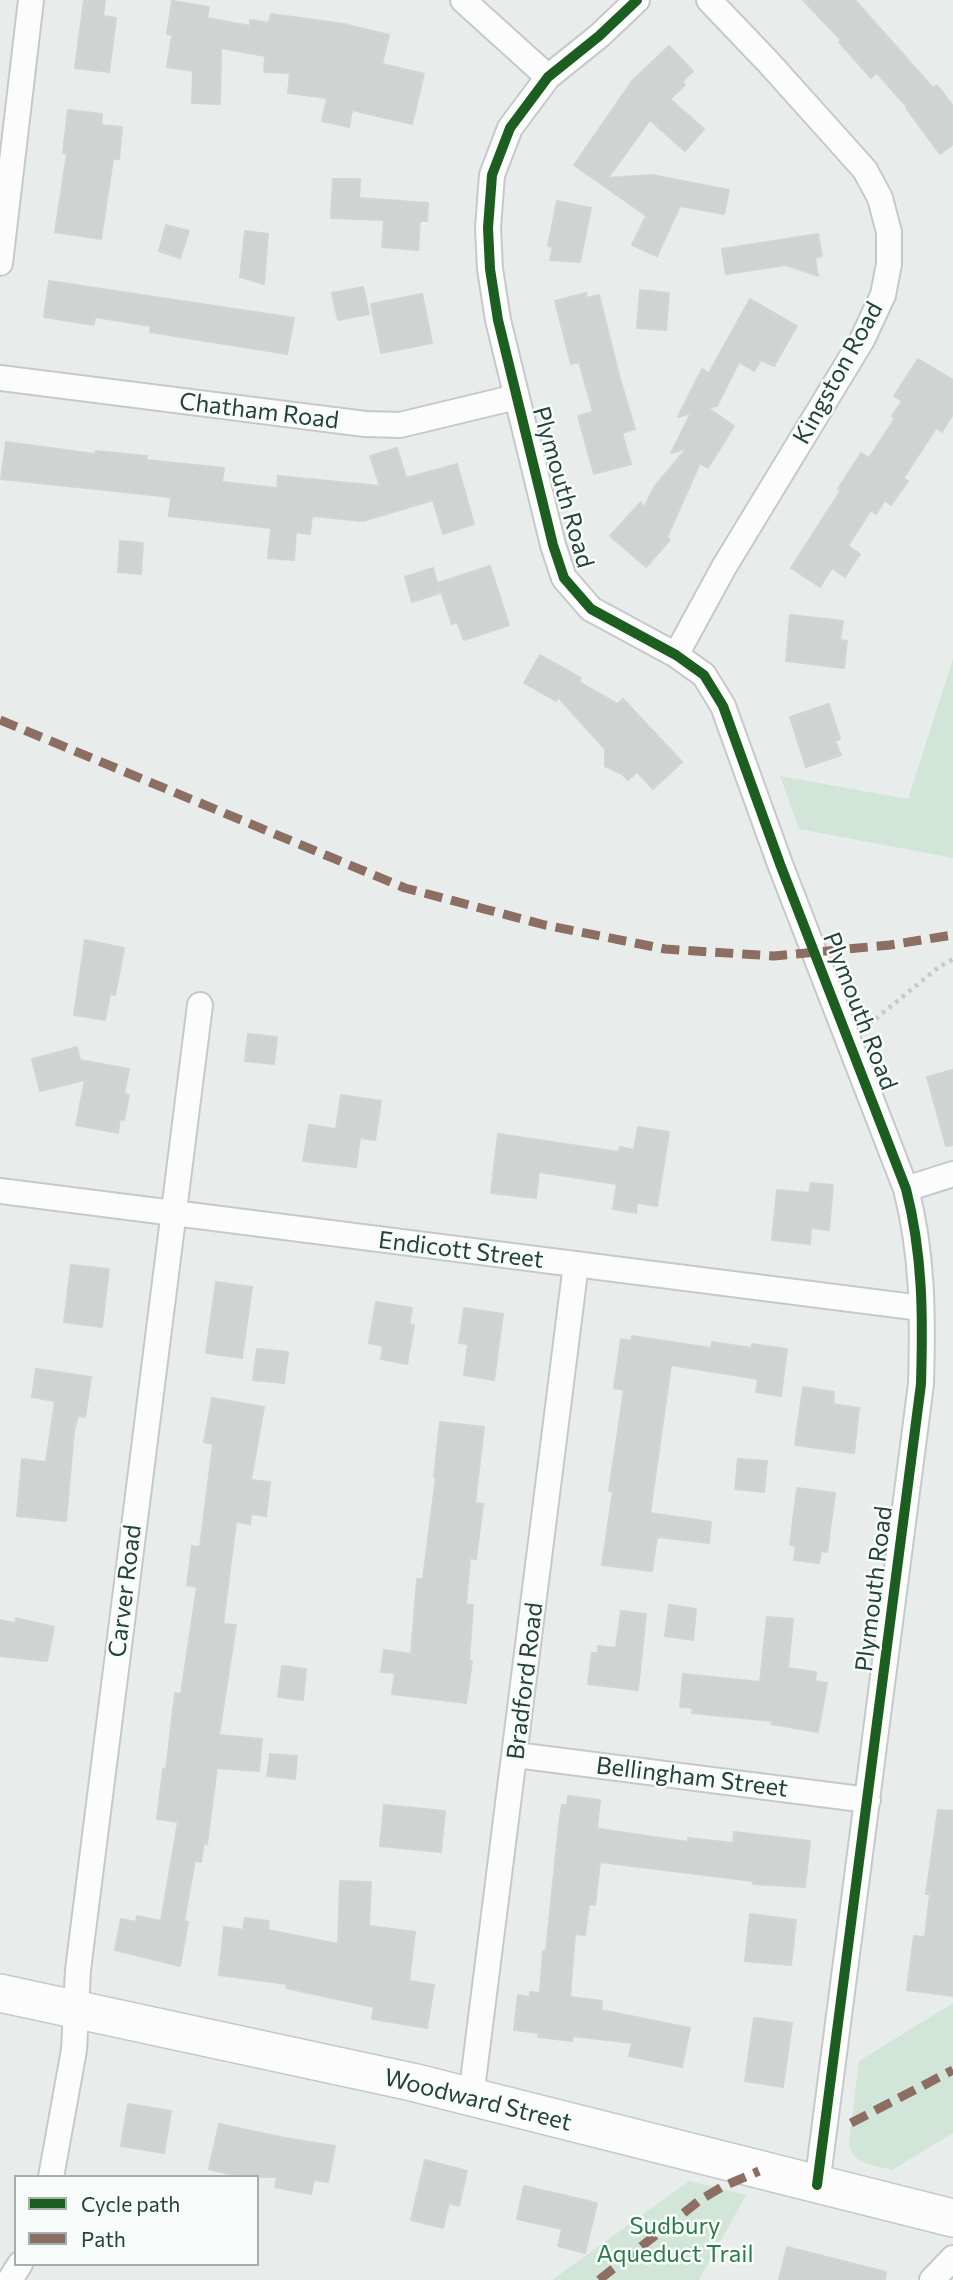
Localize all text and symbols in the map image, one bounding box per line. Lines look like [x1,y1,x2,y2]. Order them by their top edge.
street label: Kingston Road [787,297,889,449]
street label: Chatham Road [178,387,340,435]
street label: Plymouth Road [526,403,600,571]
street label: Plymouth Road [817,928,903,1094]
street label: Endicott Street [377,1226,545,1274]
street label: Plymouth Road [850,1505,898,1673]
street label: Carver Road [103,1523,147,1659]
street label: Bradford Road [501,1601,549,1761]
street label: Bellingham Street [594,1751,790,1803]
street label: Woodward Street [381,2063,575,2137]
legend [14,2175,259,2266]
text: Cycle path [81,2191,180,2216]
park label: Sudbury Aqueduct Trail [596,2212,754,2268]
text: Path [81,2226,126,2251]

